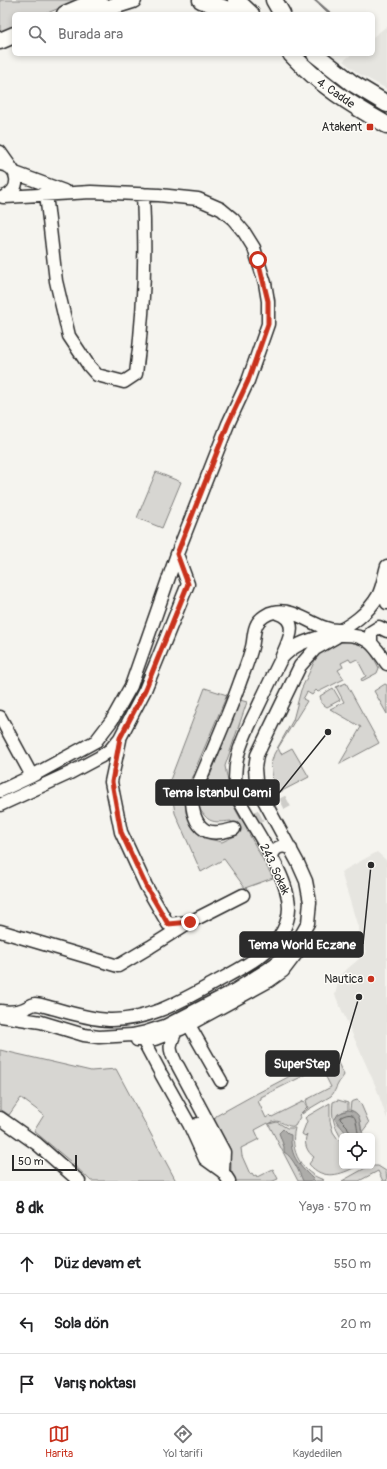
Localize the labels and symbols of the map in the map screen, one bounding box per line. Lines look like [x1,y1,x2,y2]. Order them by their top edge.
street label: 4. Cadde [314,75,358,112]
place label: Atakent [322,120,362,135]
marker: Atakent [365,122,375,132]
route start [249,251,267,269]
callout: Tema İstanbul Cami [156,780,279,805]
text: Tema İstanbul Cami [162,785,271,801]
street label: 243. Sokak [256,841,293,897]
route end [181,913,199,931]
callout: Tema World Eczane [240,932,363,957]
text: Tema World Eczane [247,937,356,953]
place label: Nautica [324,972,363,987]
marker: Nautica [366,974,376,984]
callout: SuperStep [266,1051,339,1076]
text: SuperStep [274,1056,330,1072]
scale bar [12,1153,77,1172]

